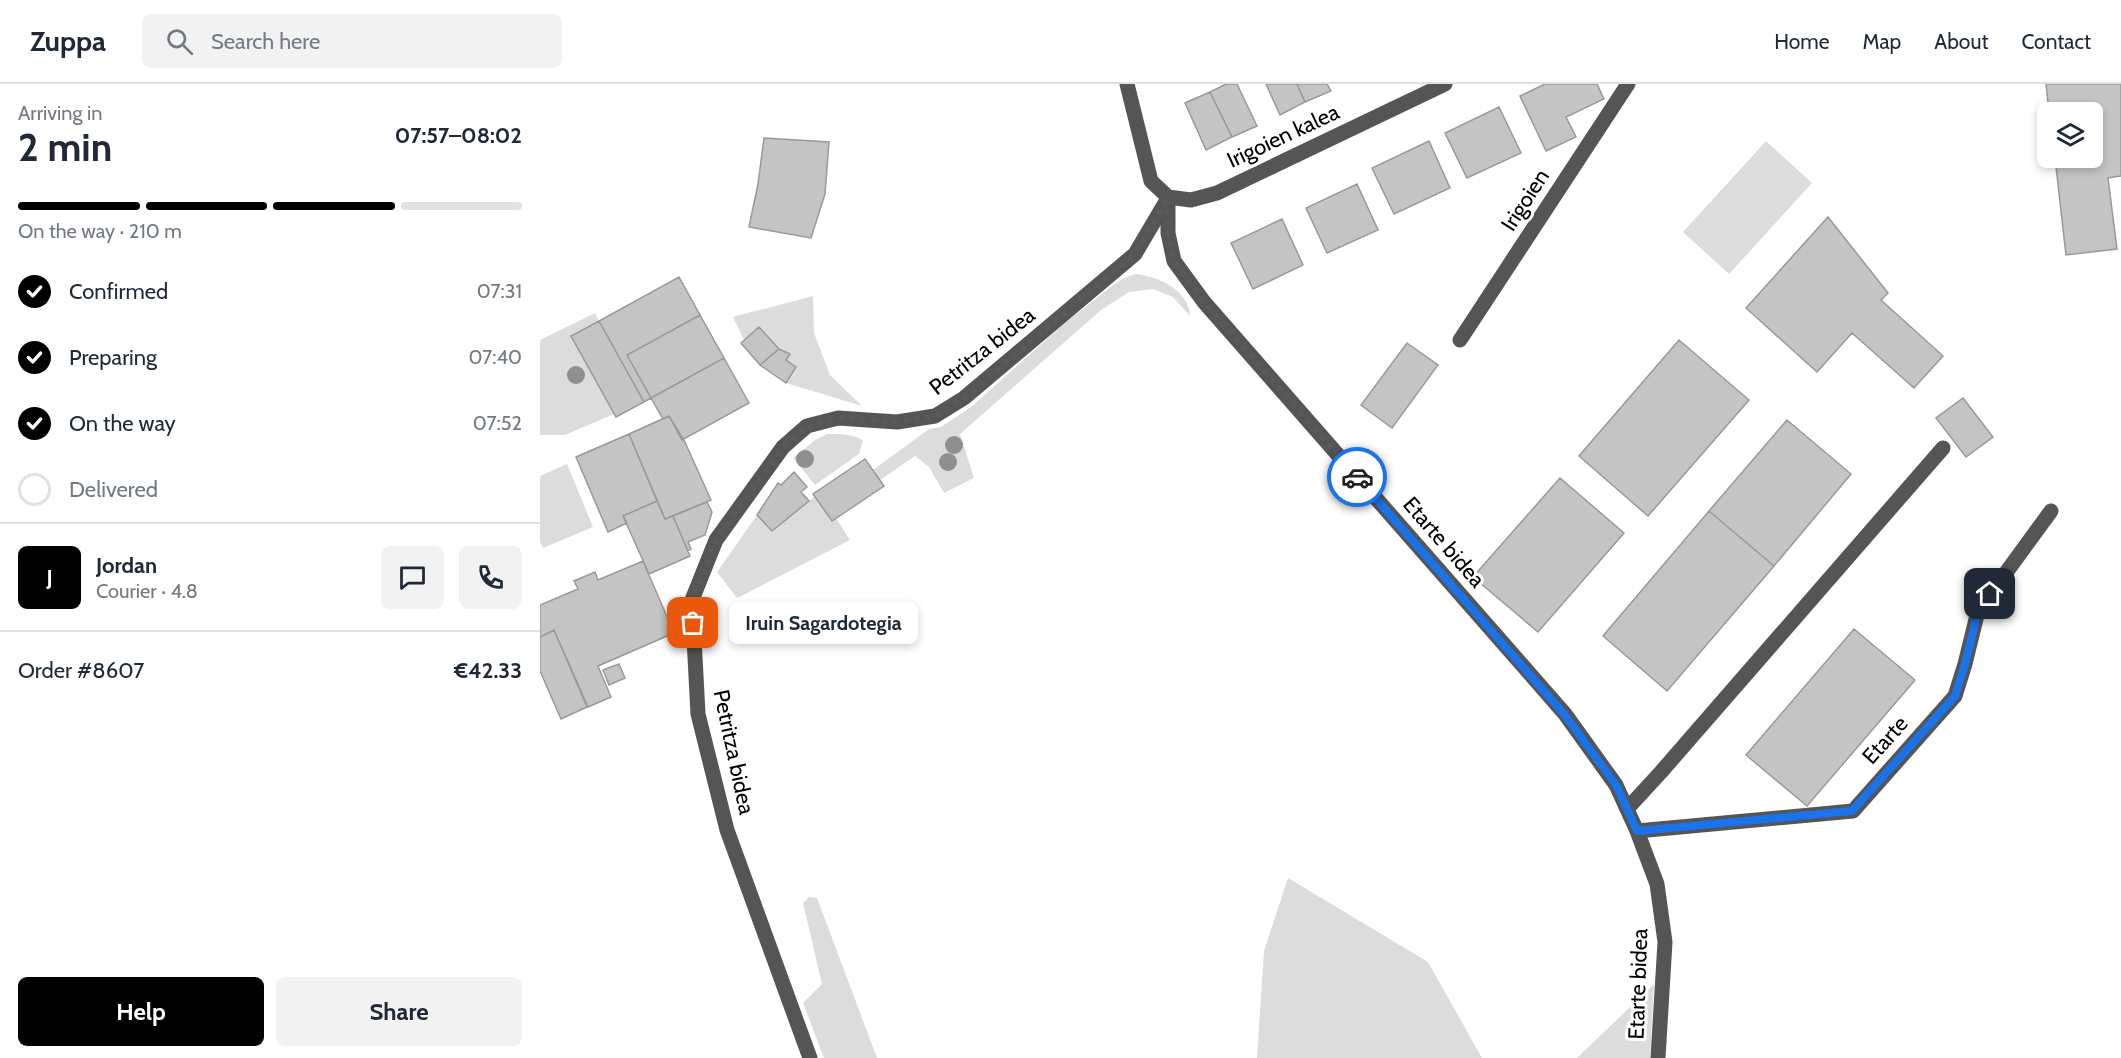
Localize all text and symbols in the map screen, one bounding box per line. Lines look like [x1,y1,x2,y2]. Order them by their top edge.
search box [142,14,562,68]
text: Zuppa [30,24,106,58]
icon: search [163,25,196,58]
text: Search here [211,28,320,55]
text: Home [1774,29,1830,54]
text: Map [1863,29,1901,54]
text: About [1934,29,1988,54]
text: Contact [2021,29,2091,54]
street label: Irigoien kalea [1223,98,1344,174]
text: Arriving in [18,101,102,125]
map controls [2037,102,2103,168]
button: layers [2037,102,2103,168]
text: 07:57–08:02 [395,122,522,149]
text: 2 min [18,123,112,171]
street label: Irigoien [1495,164,1555,236]
text: On the way · 210 m [18,219,182,243]
icon: check [18,275,51,308]
text: Confirmed [69,278,168,305]
text: 07:31 [477,279,522,303]
street label: Petritza bidea [924,301,1041,401]
icon: check [18,341,51,374]
text: Preparing [69,344,157,371]
text: 07:40 [469,345,522,369]
icon: check [18,407,51,440]
text: On the way [69,410,176,437]
text: 07:52 [473,411,522,435]
courier [1327,447,1387,507]
icon: car [1341,461,1374,494]
text: Delivered [69,476,158,503]
street label: Etarte bidea [1397,491,1491,593]
button: chat [381,546,444,609]
button: phone [459,546,522,609]
text: Jordan [96,552,157,579]
text: J [46,564,53,591]
pin [1964,568,2015,619]
icon: home [1973,577,2006,610]
text: Courier · 4.8 [96,579,198,603]
pin [667,597,718,648]
callout: Iruin Sagardotegia [729,602,918,644]
icon: bag [676,606,709,639]
text: Iruin Sagardotegia [745,611,902,635]
text: Order #8607 [18,657,144,684]
text: €42.33 [454,657,522,684]
street label: Petritza bidea [708,687,760,817]
street label: Etarte [1856,710,1914,770]
street label: Etarte bidea [1623,928,1653,1040]
button: Help [18,977,264,1046]
button: Share [276,977,522,1046]

